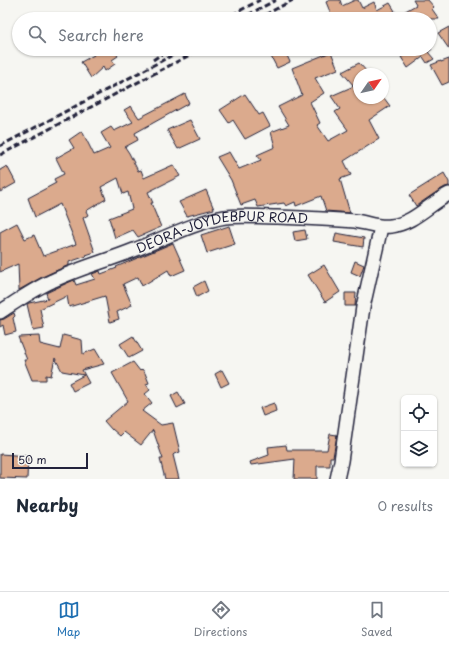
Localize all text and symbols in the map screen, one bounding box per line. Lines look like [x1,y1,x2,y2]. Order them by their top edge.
search box [12,12,437,56]
icon: search [26,23,48,45]
text: Search here [58,23,144,46]
north arrow [353,68,389,104]
street label: DEORA-JOYDEBPUR ROAD [133,206,309,257]
map controls [401,395,437,467]
button: locate [401,395,437,431]
button: layers [401,431,437,467]
scale bar [12,451,88,470]
text: 50 m [18,451,47,468]
text: Nearby [16,492,78,518]
text: 0 results [378,496,433,515]
tab: Map [57,599,80,640]
tab: Directions [194,599,247,640]
tab: Saved [361,599,392,640]

